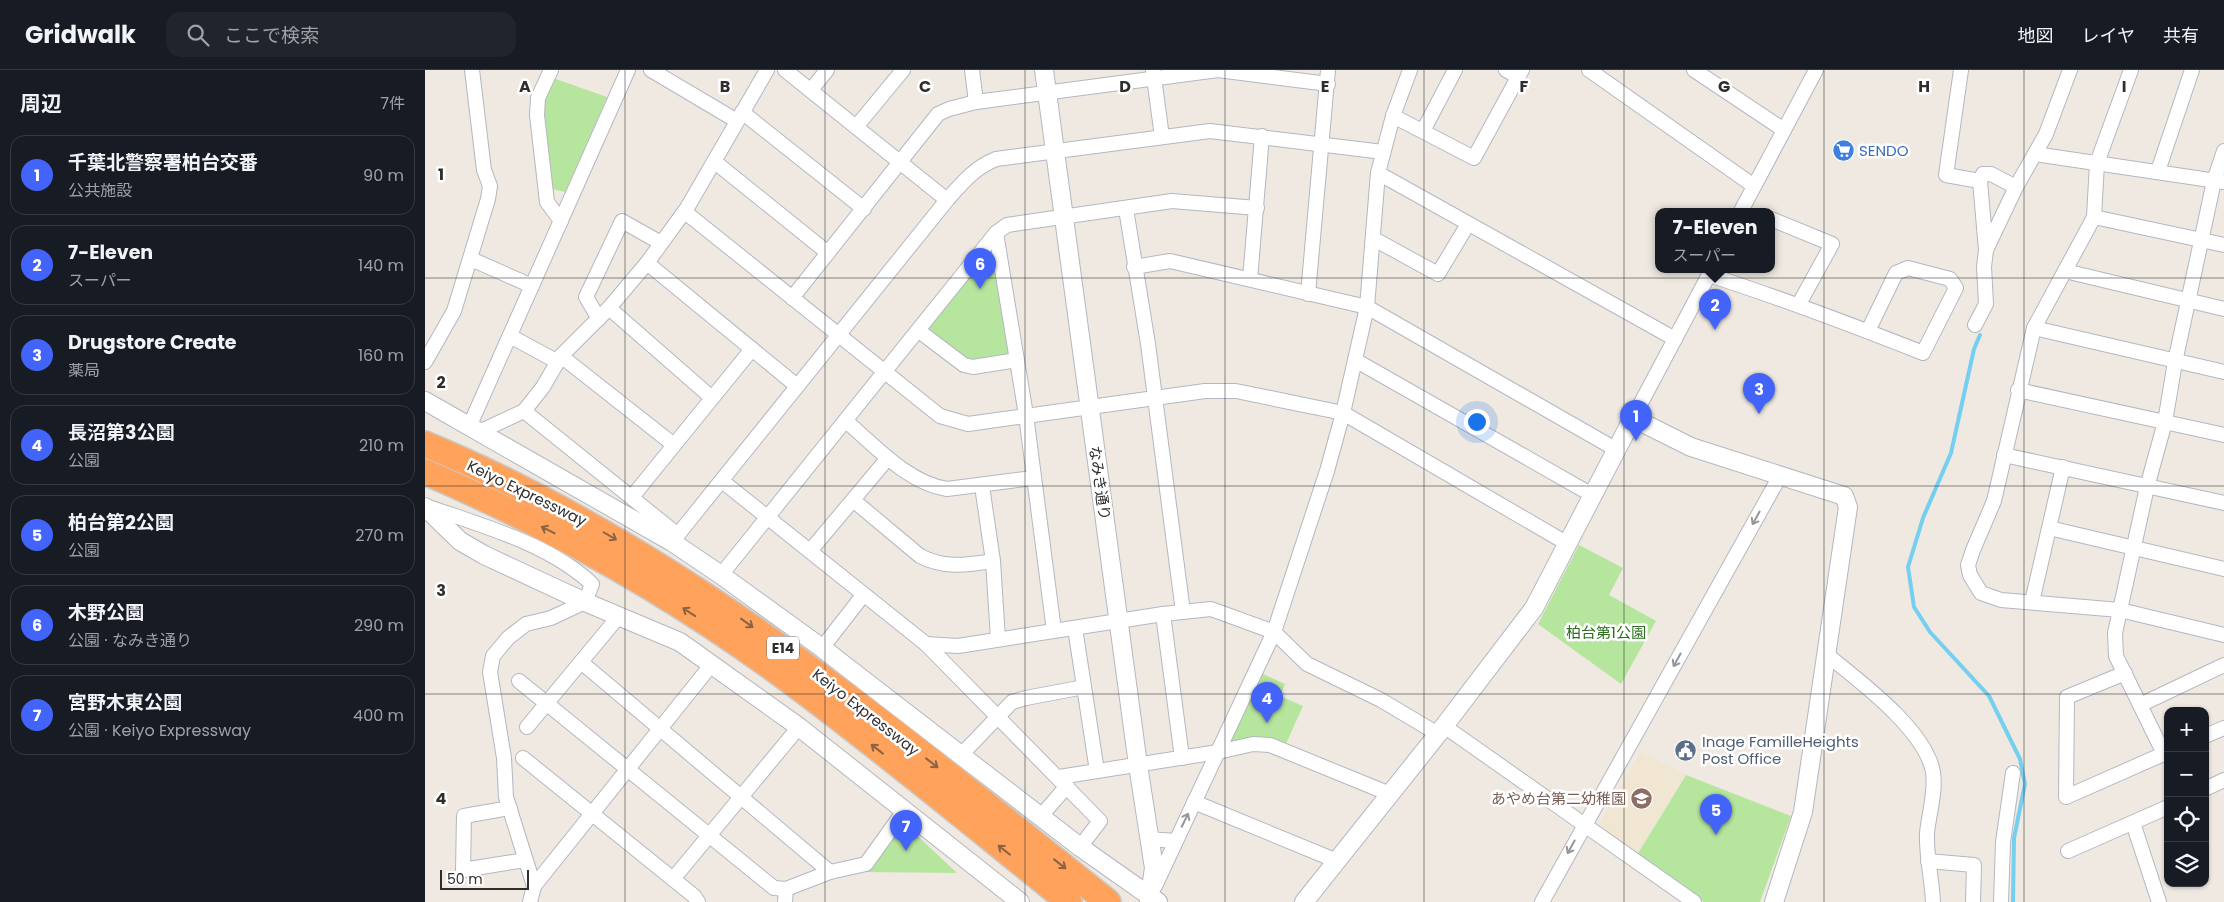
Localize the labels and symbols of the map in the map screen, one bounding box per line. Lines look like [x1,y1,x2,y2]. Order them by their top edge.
text: A [519,75,531,98]
text: B [720,75,730,98]
text: C [919,75,931,98]
text: D [1119,75,1131,98]
text: E [1321,75,1329,98]
text: F [1520,75,1529,98]
text: G [1718,75,1730,98]
text: H [1918,75,1930,98]
text: I [2122,75,2126,98]
supermarket icon: SENDO [1831,138,1855,162]
place label: SENDO [1859,140,1909,161]
text: 1 [438,163,444,186]
pin: 6 [964,248,996,289]
pin: 2 [1699,289,1731,330]
text: 2 [436,371,446,394]
pin: 3 [1743,373,1775,414]
pin: 1 [1620,400,1652,441]
your location [1464,409,1490,435]
street label: なみき通り [1084,444,1116,522]
street label: Keiyo Expressway [464,455,591,531]
one-way arrow [1751,511,1761,525]
one-way arrow [541,525,556,535]
one-way arrow [602,531,617,541]
text: 3 [436,579,446,602]
one-way arrow [682,607,696,617]
one-way arrow [740,617,753,628]
park label: 柏台第1公園 [1566,622,1646,643]
road number: E14 [767,636,799,660]
one-way arrow [1671,652,1681,666]
street label: Keiyo Expressway [808,664,924,761]
pin: 4 [1251,682,1283,723]
place label: Inage FamilleHeights Post Office [1702,731,1859,769]
public building icon: Inage FamilleHeights Post Office [1674,738,1698,762]
one-way arrow [871,743,884,754]
one-way arrow [925,758,938,769]
school or university icon: あやめ台第二幼稚園 [1630,786,1654,810]
text: 4 [436,787,447,810]
place label: あやめ台第二幼稚園 [1491,788,1626,809]
pin: 5 [1700,794,1732,835]
pin: 7 [890,810,922,851]
one-way arrow [1181,813,1191,828]
one-way arrow [1566,840,1576,854]
one-way arrow [998,844,1011,855]
one-way arrow [1053,858,1066,869]
scale bar [440,867,529,890]

